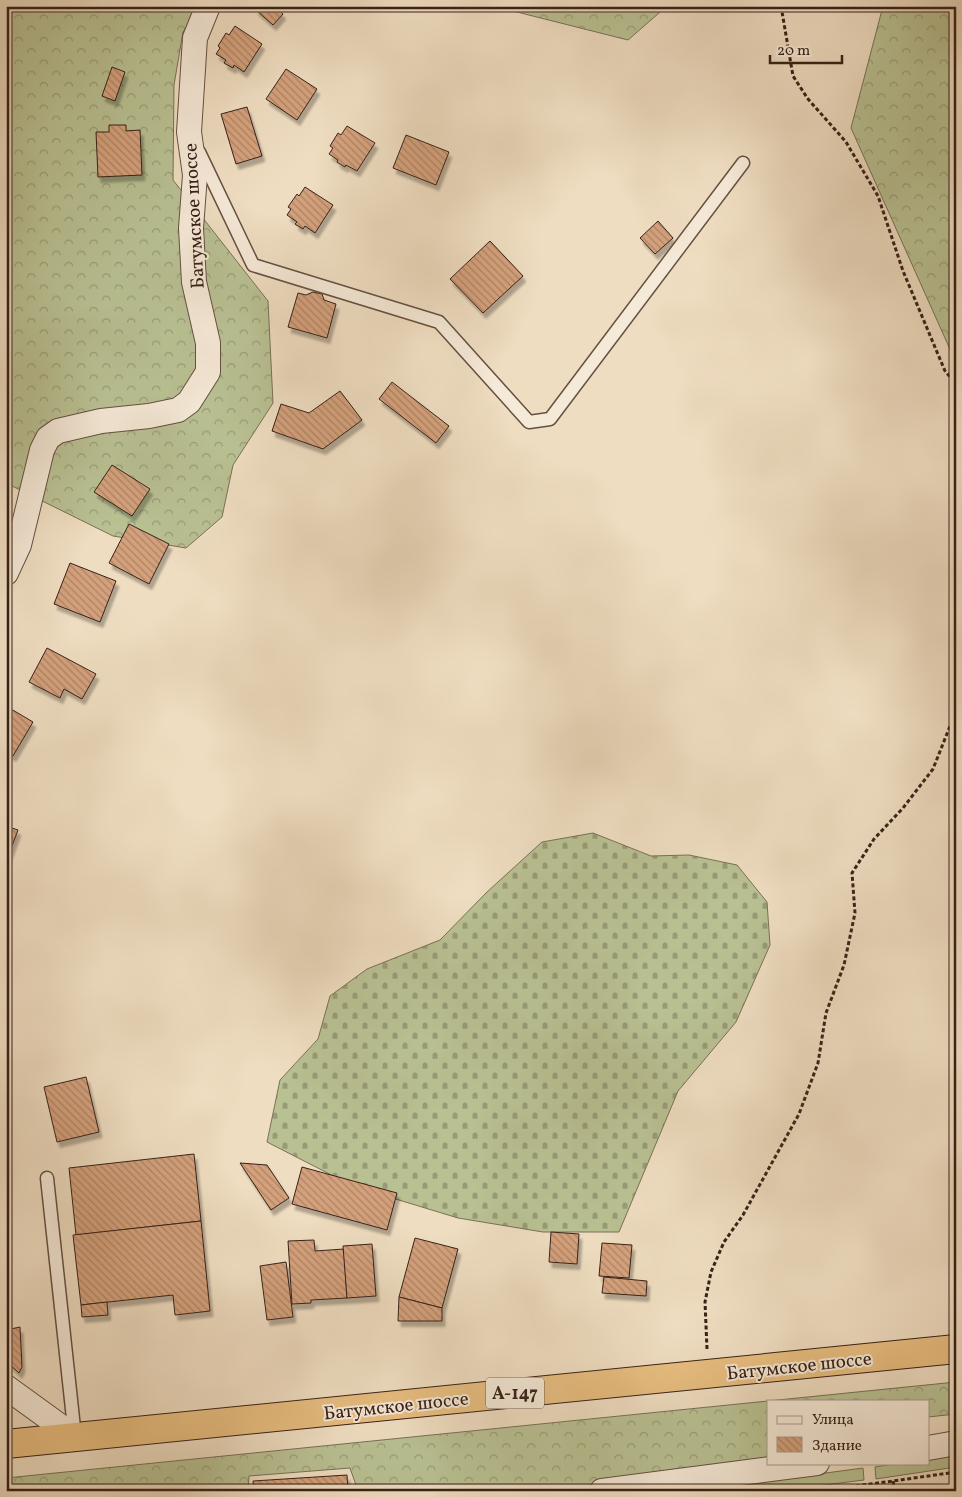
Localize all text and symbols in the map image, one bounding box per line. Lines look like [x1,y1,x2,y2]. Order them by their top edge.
scale bar [770,32,842,64]
text: 20 m [777,41,810,62]
street label: Батумское шоссе [178,142,212,289]
street label: Батумское шоссе [725,1346,873,1388]
road number: А-147 [486,1378,544,1409]
street label: Батумское шоссе [322,1386,470,1428]
legend [767,1400,930,1464]
text: Улица [812,1410,854,1431]
text: Здание [812,1436,862,1457]

